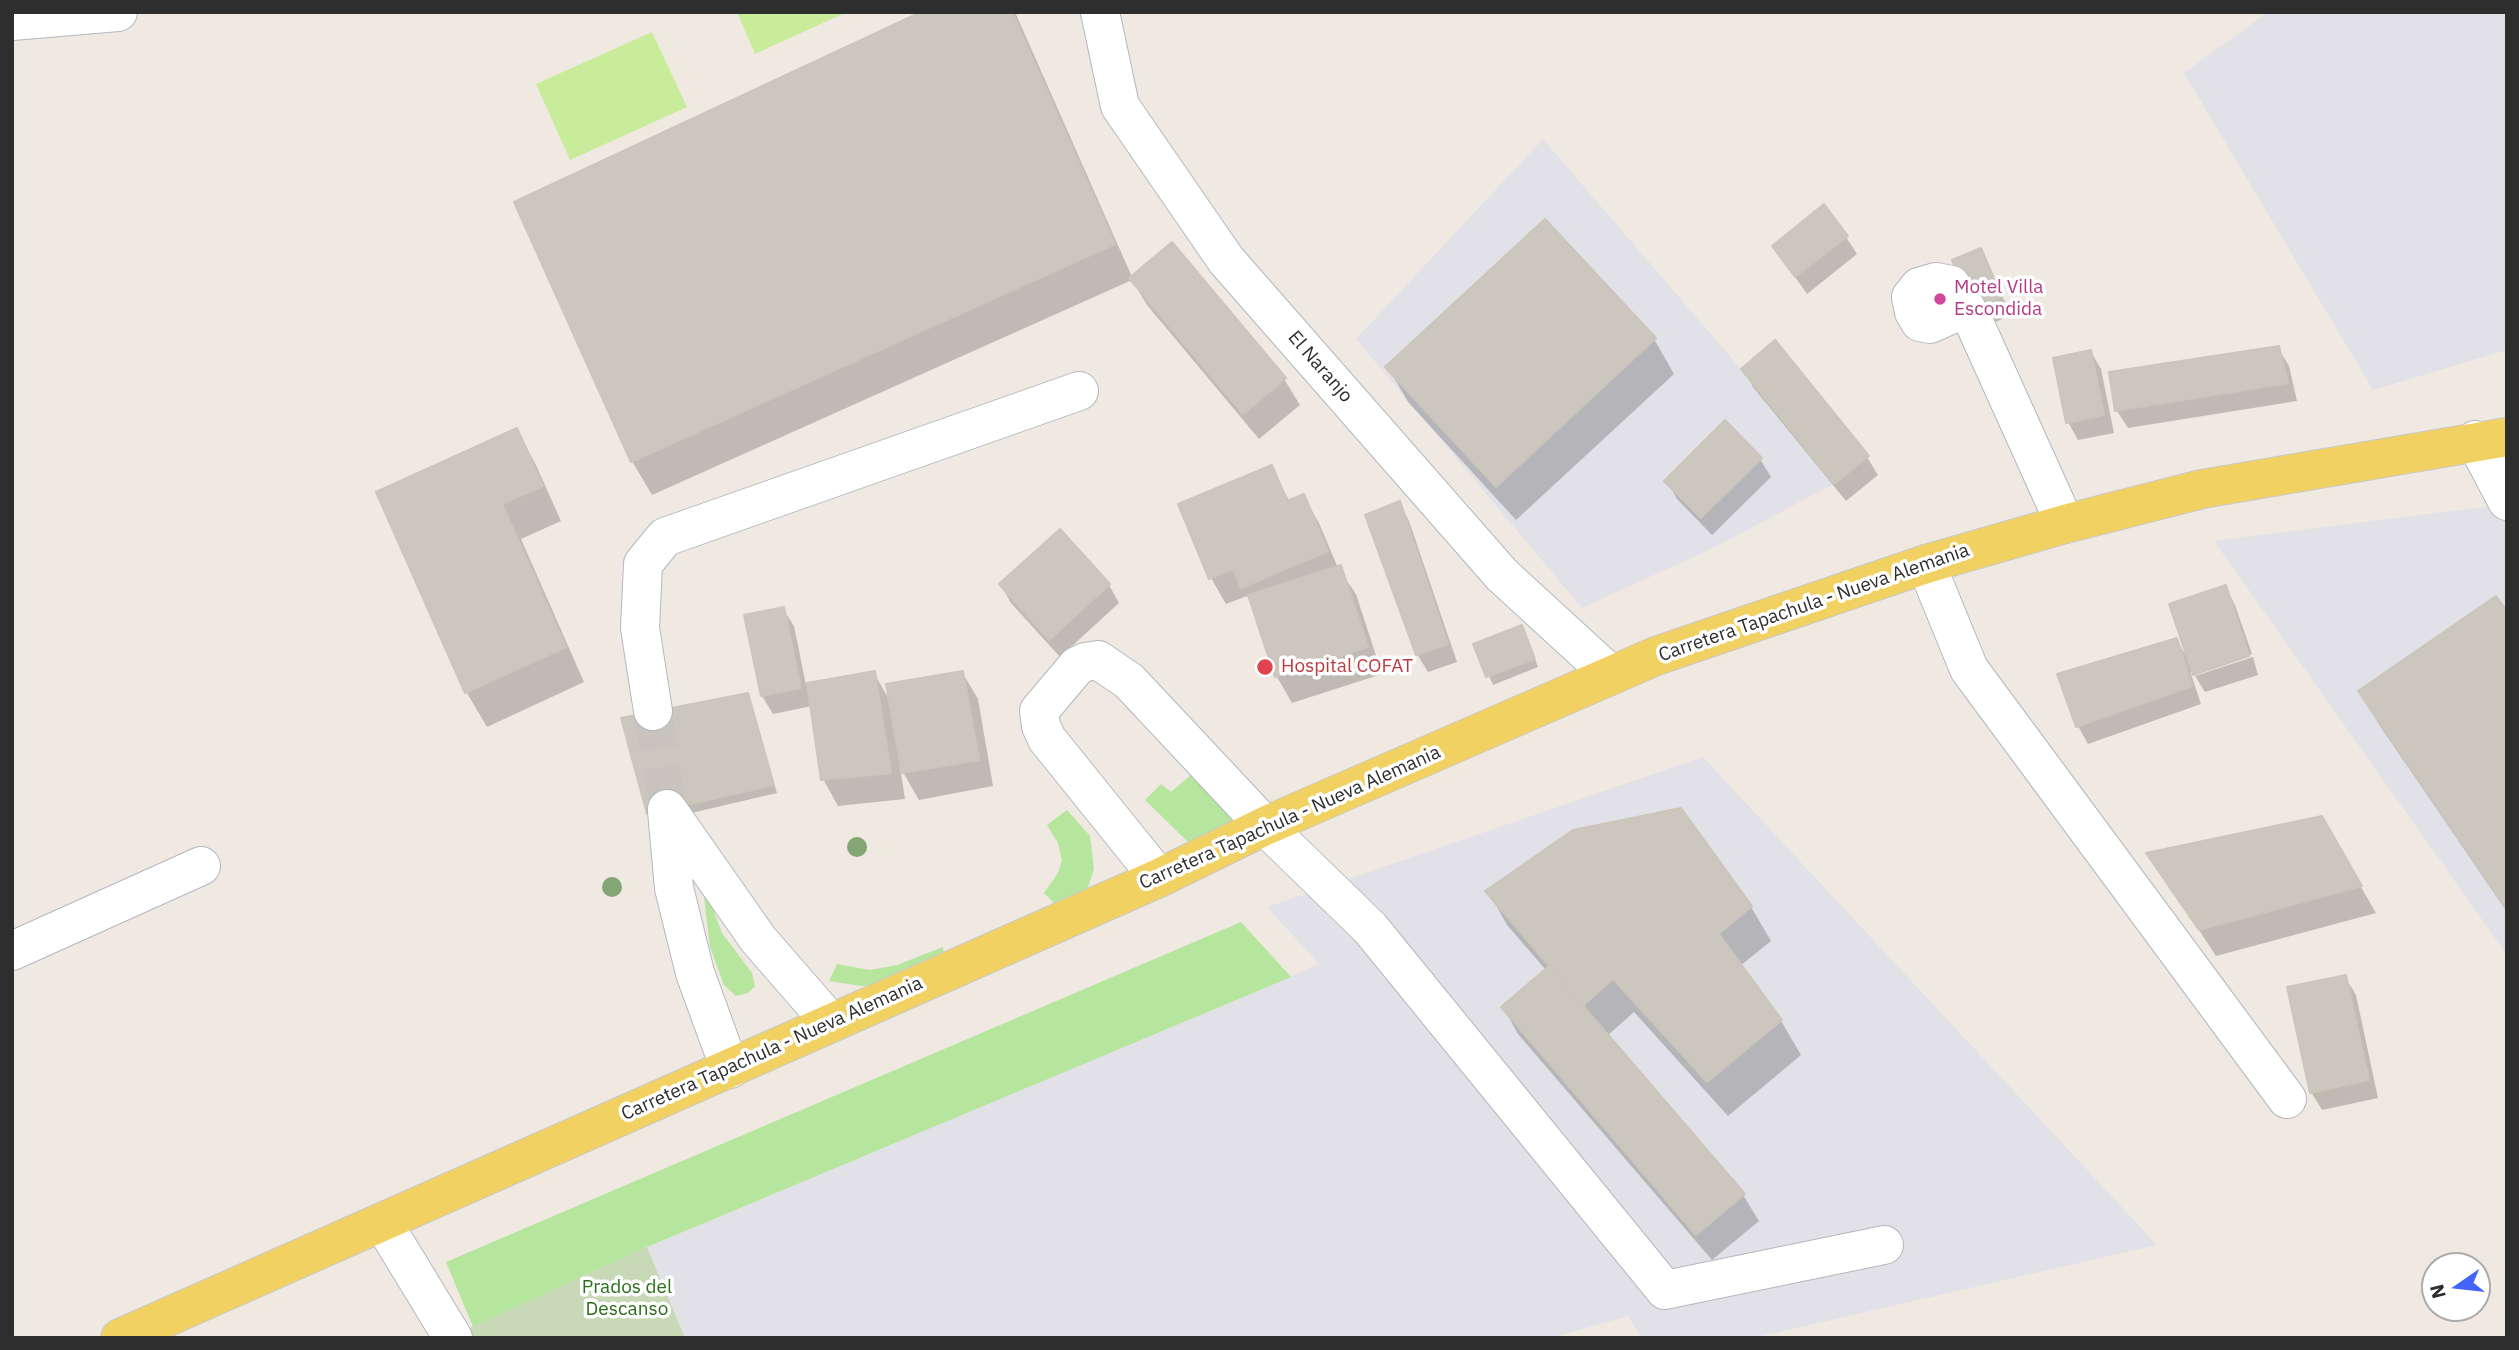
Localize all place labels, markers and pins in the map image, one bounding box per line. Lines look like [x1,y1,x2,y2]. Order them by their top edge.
place label: Motel Villa Escondida [1954,277,2043,321]
marker: Motel Villa Escondida [1932,291,1948,307]
place label: Hospital COFAT [1281,656,1413,678]
marker: Hospital COFAT [1255,657,1275,677]

